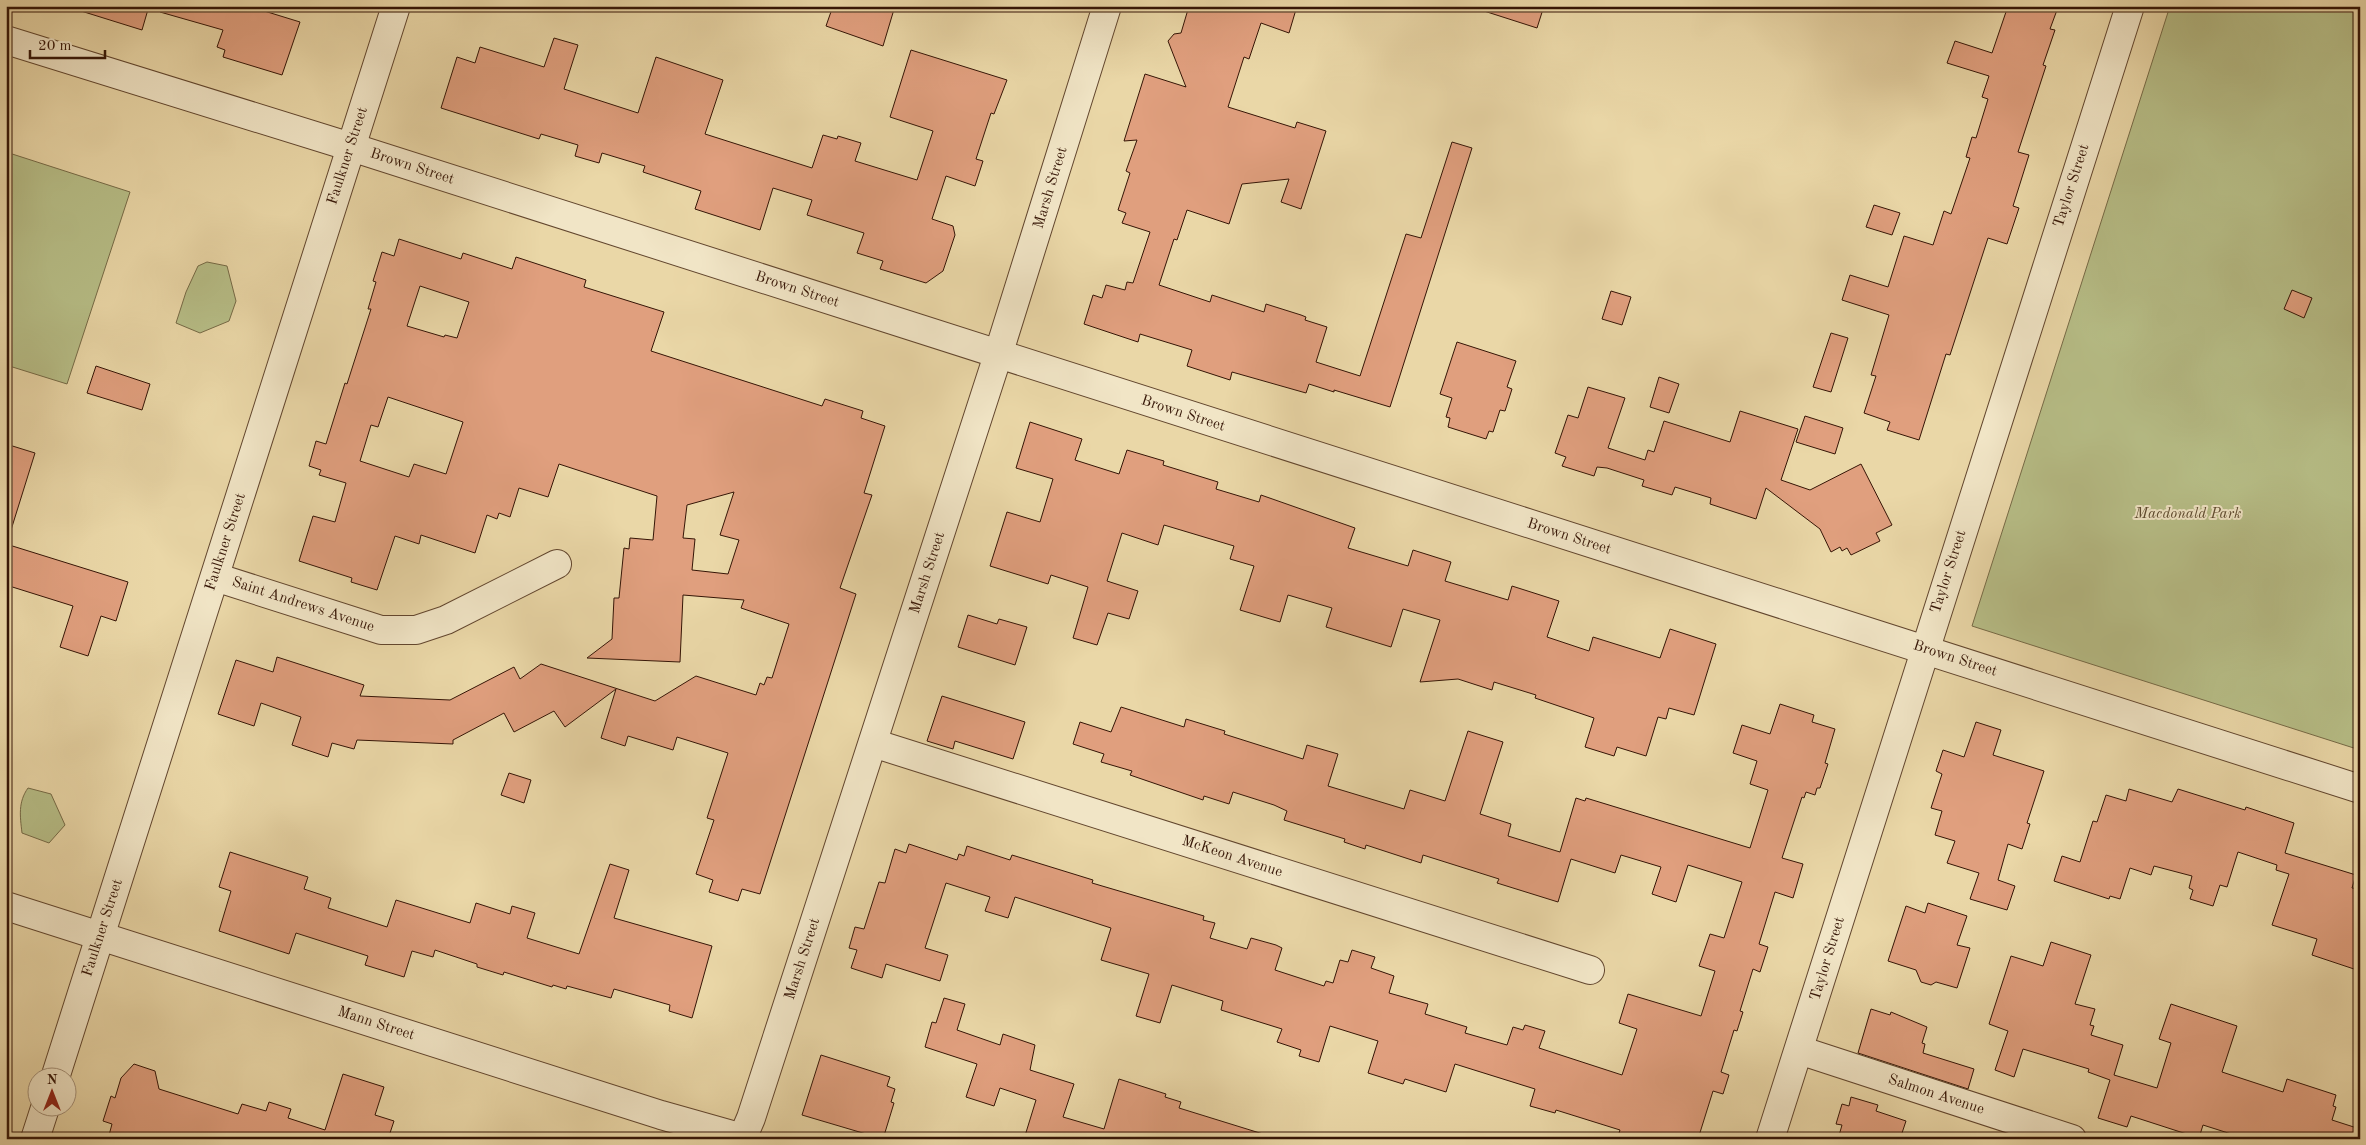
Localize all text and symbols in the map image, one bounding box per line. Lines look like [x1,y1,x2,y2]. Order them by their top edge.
scale bar [30,28,105,60]
text: 20 m [38,39,72,54]
street label: Faulkner Street [325,105,371,207]
street label: Taylor Street [2051,142,2093,230]
street label: Marsh Street [1031,145,1071,231]
street label: Brown Street [368,146,456,188]
street label: Brown Street [753,269,841,311]
street label: Brown Street [1139,393,1227,435]
street label: Faulkner Street [203,491,249,593]
park label: Macdonald Park [2134,507,2241,522]
street label: Brown Street [1525,516,1613,558]
street label: Taylor Street [1928,528,1970,616]
street label: Marsh Street [908,530,948,616]
street label: Saint Andrews Avenue [230,575,376,635]
street label: Brown Street [1911,638,1999,680]
street label: McKeon Avenue [1180,834,1284,880]
street label: Faulkner Street [80,877,126,979]
street label: Taylor Street [1808,915,1848,1003]
street label: Marsh Street [783,916,823,1002]
street label: Mann Street [336,1004,416,1044]
north arrow [28,1068,78,1118]
street label: Salmon Avenue [1886,1072,1986,1118]
text: N [47,1073,58,1087]

